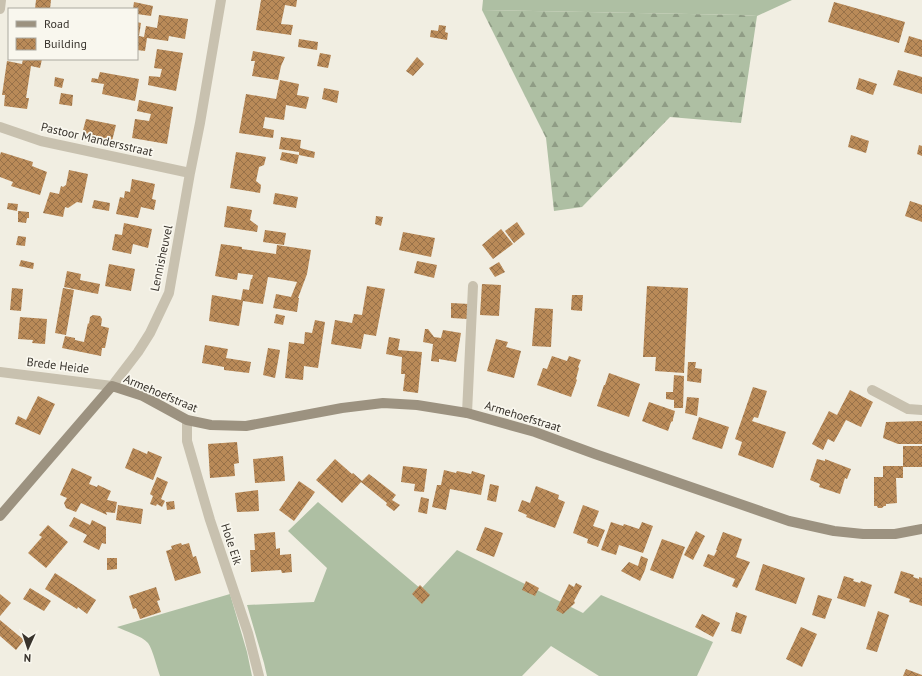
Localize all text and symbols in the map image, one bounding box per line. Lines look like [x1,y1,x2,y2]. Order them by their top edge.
legend [8,8,138,60]
text: Road [44,16,69,31]
text: Building [44,36,87,51]
street label: Pastoor Mandersstraat [40,119,154,159]
street label: Lennisheuvel [147,223,175,293]
street label: Brede Heide [26,354,90,376]
street label: Armehoefstraat [122,371,200,415]
street label: Armehoefstraat [483,397,563,435]
street label: Hole Eik [218,521,246,567]
north arrow [8,628,48,668]
text: N [23,651,31,665]

